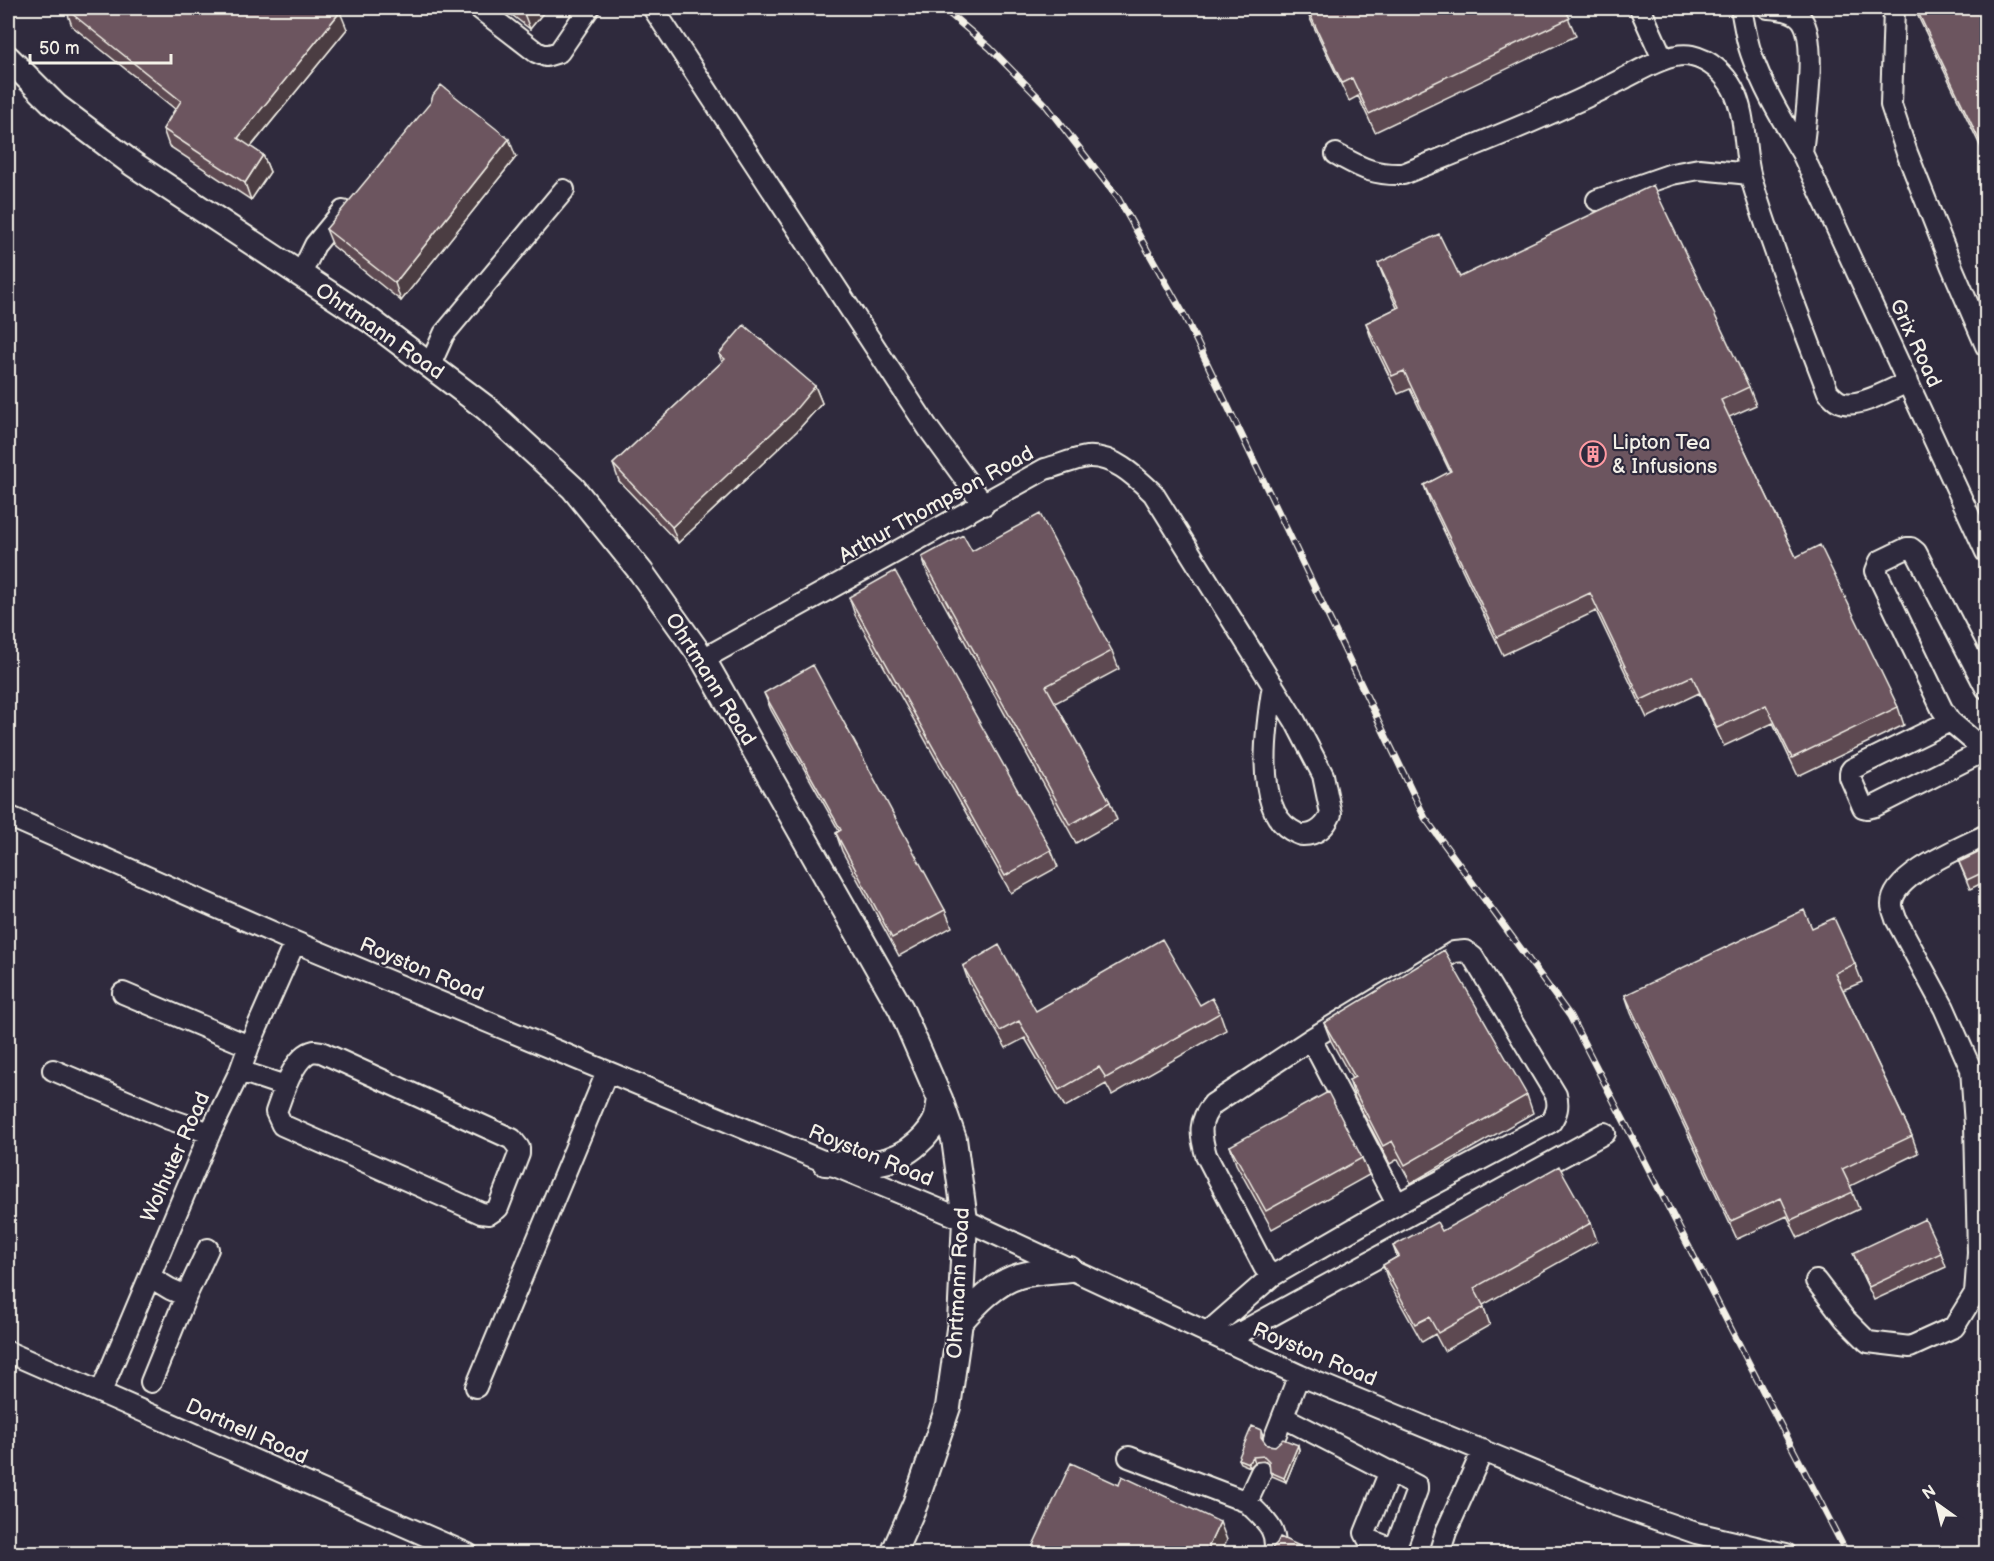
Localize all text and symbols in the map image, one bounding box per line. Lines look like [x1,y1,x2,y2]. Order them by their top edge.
scale bar [30,27,171,65]
text: 50 m [39,38,80,59]
street label: Ohrtmann Road [311,278,449,385]
street label: Grix Road [1884,295,1947,391]
place label: Lipton Tea & Infusions [1612,430,1717,479]
building icon: Lipton Tea & Infusions [1578,439,1608,469]
street label: Arthur Thompson Road [835,440,1038,568]
street label: Ohrtmann Road [660,609,761,750]
street label: Royston Road [356,932,488,1007]
street label: Wolhuter Road [136,1088,215,1226]
street label: Royston Road [805,1119,937,1192]
street label: Ohrtmann Road [942,1207,975,1359]
street label: Royston Road [1249,1317,1381,1392]
street label: Dartnell Road [182,1393,312,1470]
north arrow [1907,1474,1967,1534]
text: N [1919,1482,1940,1504]

